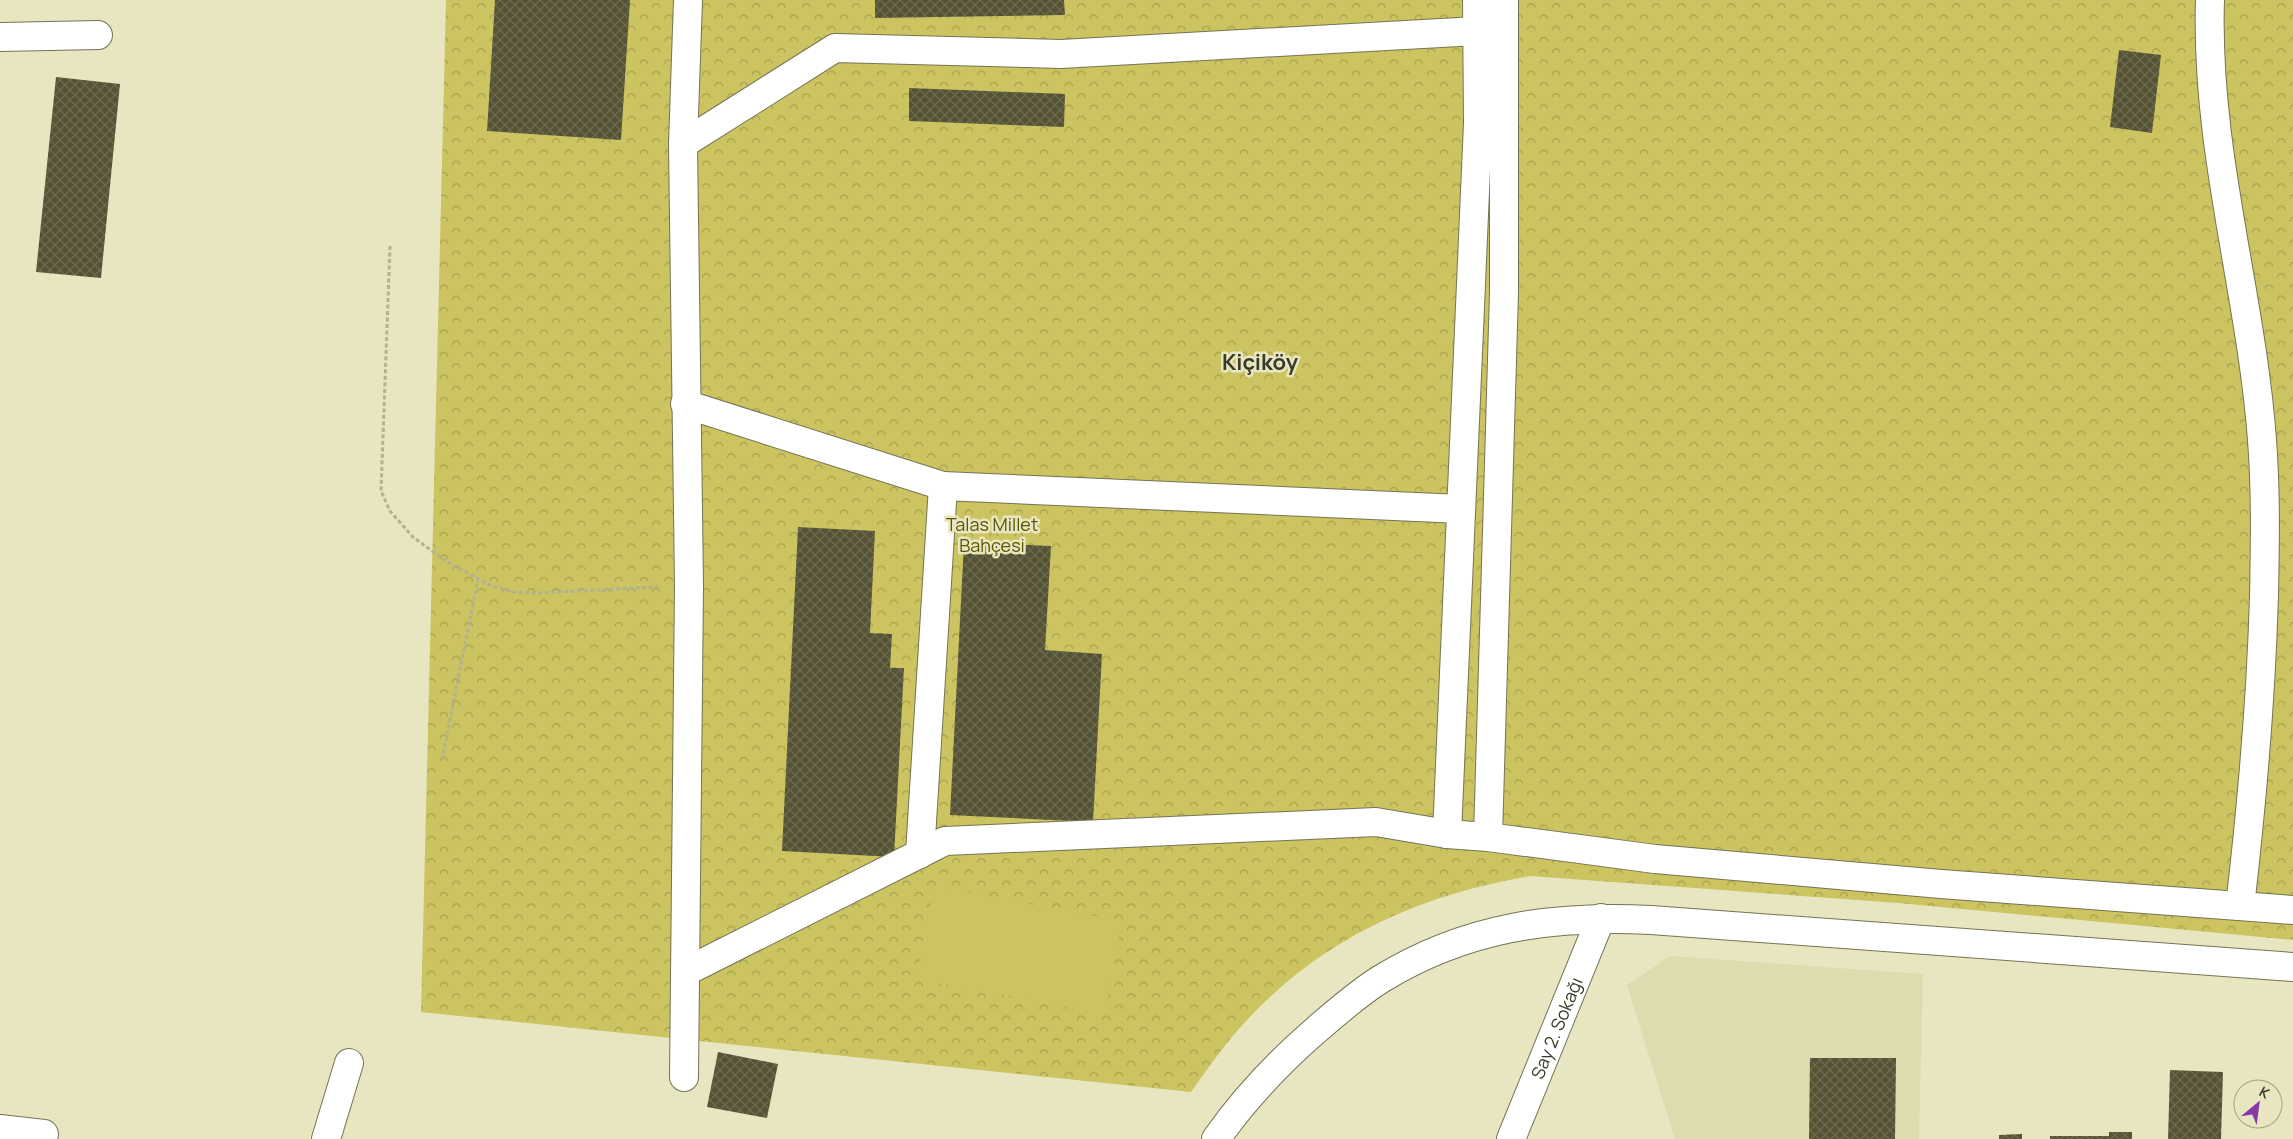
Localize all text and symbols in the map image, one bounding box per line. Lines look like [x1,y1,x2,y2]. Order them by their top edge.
district label: Kiçiköy [1222,347,1299,377]
park label: Talas Millet Bahçesi [946,512,1038,557]
street label: Say 2. Sokağı [1525,973,1588,1082]
north arrow [2233,1079,2283,1129]
text: K [2256,1082,2274,1103]

